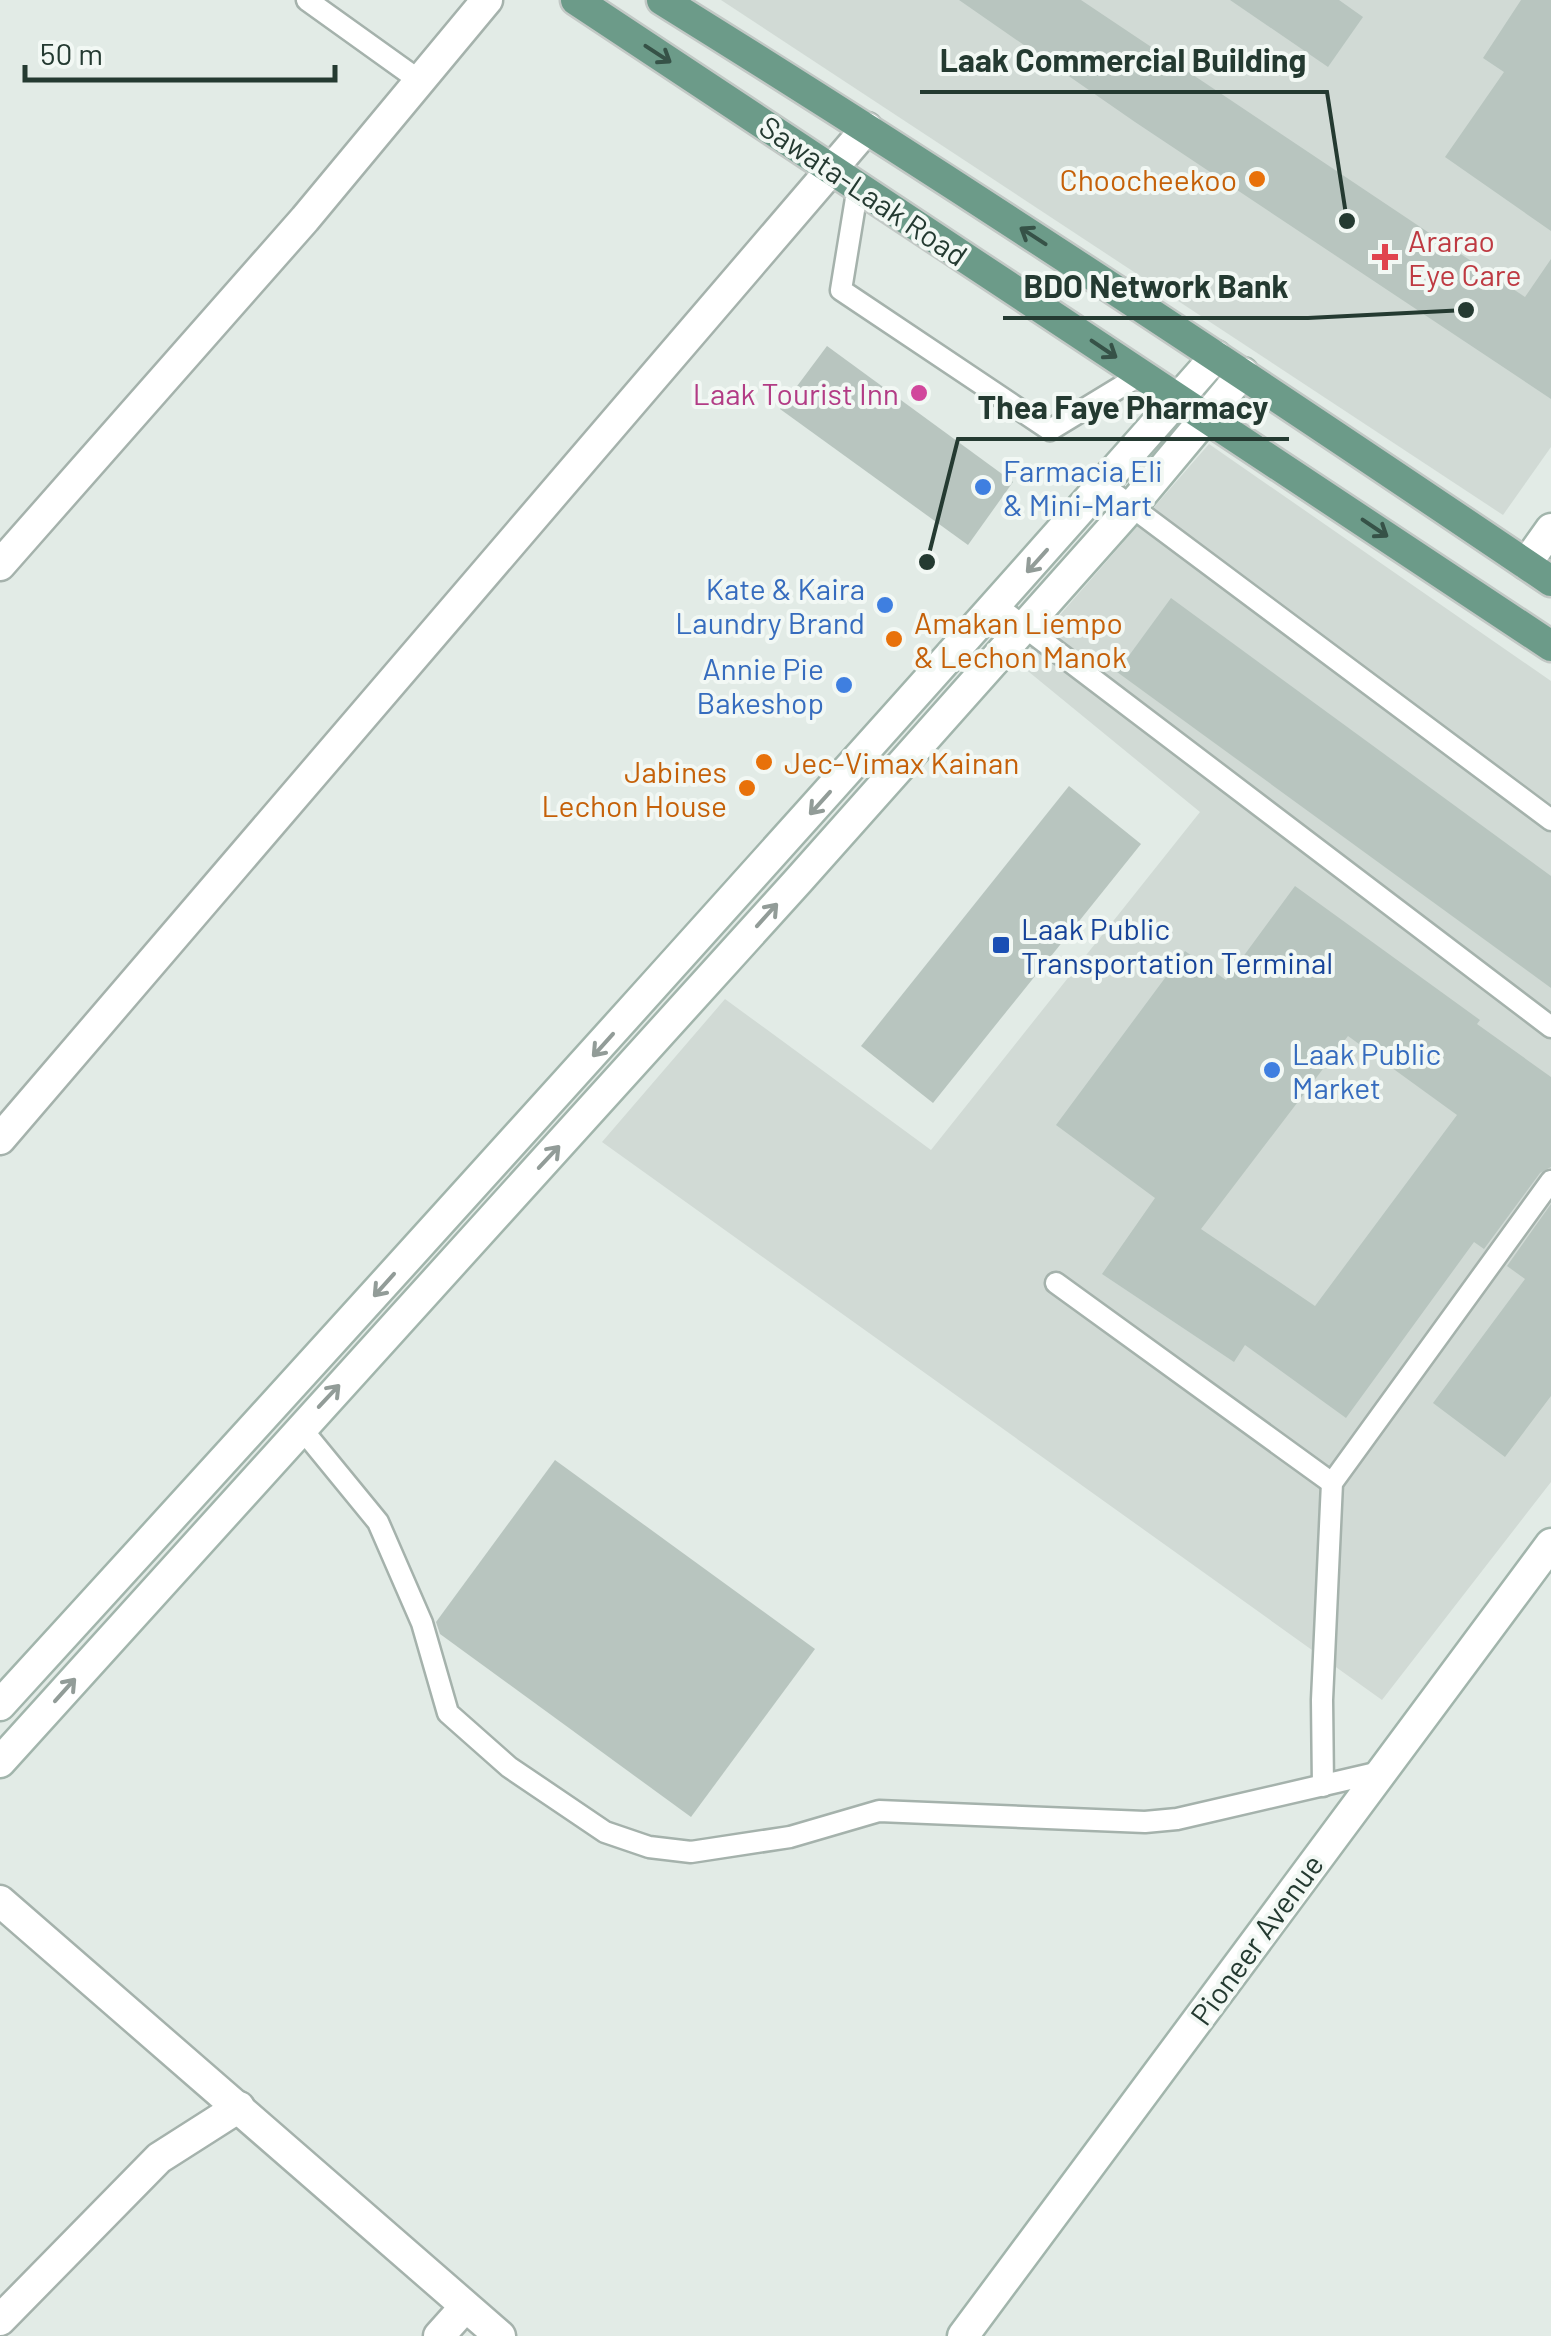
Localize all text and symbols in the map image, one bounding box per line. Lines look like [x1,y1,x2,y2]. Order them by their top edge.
scale bar [25,20,335,82]
callout: Laak Commercial Building [920,30,1327,92]
text: 50 m [40,35,103,71]
text: Laak Commercial Building [940,40,1306,78]
one-way arrow [643,43,671,64]
street label: Sawata-Laak Road [754,107,974,273]
place label: Choocheekoo [1059,161,1237,197]
marker: Choocheekoo [1246,168,1268,190]
place label: Ararao Eye Care [1408,222,1522,292]
one-way arrow [1020,226,1047,246]
marker: Ararao Eye Care [1372,244,1398,270]
callout: BDO Network Bank [1003,256,1308,318]
text: BDO Network Bank [1023,266,1289,304]
one-way arrow [1089,338,1117,359]
place label: Laak Tourist Inn [693,375,899,411]
callout: Thea Faye Pharmacy [958,377,1289,439]
marker: Laak Tourist Inn [908,382,930,404]
text: Thea Faye Pharmacy [978,387,1268,425]
place label: Farmacia Eli & Mini-Mart [1003,452,1163,522]
marker: Farmacia Eli & Mini-Mart [972,476,994,498]
one-way arrow [1360,518,1388,539]
one-way arrow [1026,548,1049,573]
place label: Kate & Kaira Laundry Brand [675,570,865,640]
marker: Kate & Kaira Laundry Brand [874,594,896,616]
place label: Amakan Liempo & Lechon Manok [914,604,1127,674]
marker: Amakan Liempo & Lechon Manok [883,628,905,650]
place label: Annie Pie Bakeshop [697,650,824,720]
marker: Annie Pie Bakeshop [833,674,855,696]
place label: Jec-Vimax Kainan [784,744,1019,780]
marker: Jec-Vimax Kainan [753,751,775,773]
place label: Jabines Lechon House [541,753,727,823]
marker: Jabines Lechon House [736,777,758,799]
one-way arrow [809,790,832,815]
one-way arrow [755,903,778,928]
place label: Laak Public Transportation Terminal [1021,910,1333,980]
marker: Laak Public Transportation Terminal [990,934,1012,956]
one-way arrow [592,1032,615,1057]
place label: Laak Public Market [1292,1035,1441,1105]
marker: Laak Public Market [1261,1059,1283,1081]
one-way arrow [537,1145,560,1170]
one-way arrow [373,1272,396,1297]
one-way arrow [318,1384,341,1409]
one-way arrow [53,1678,76,1703]
street label: Pioneer Avenue [1182,1847,1330,2031]

